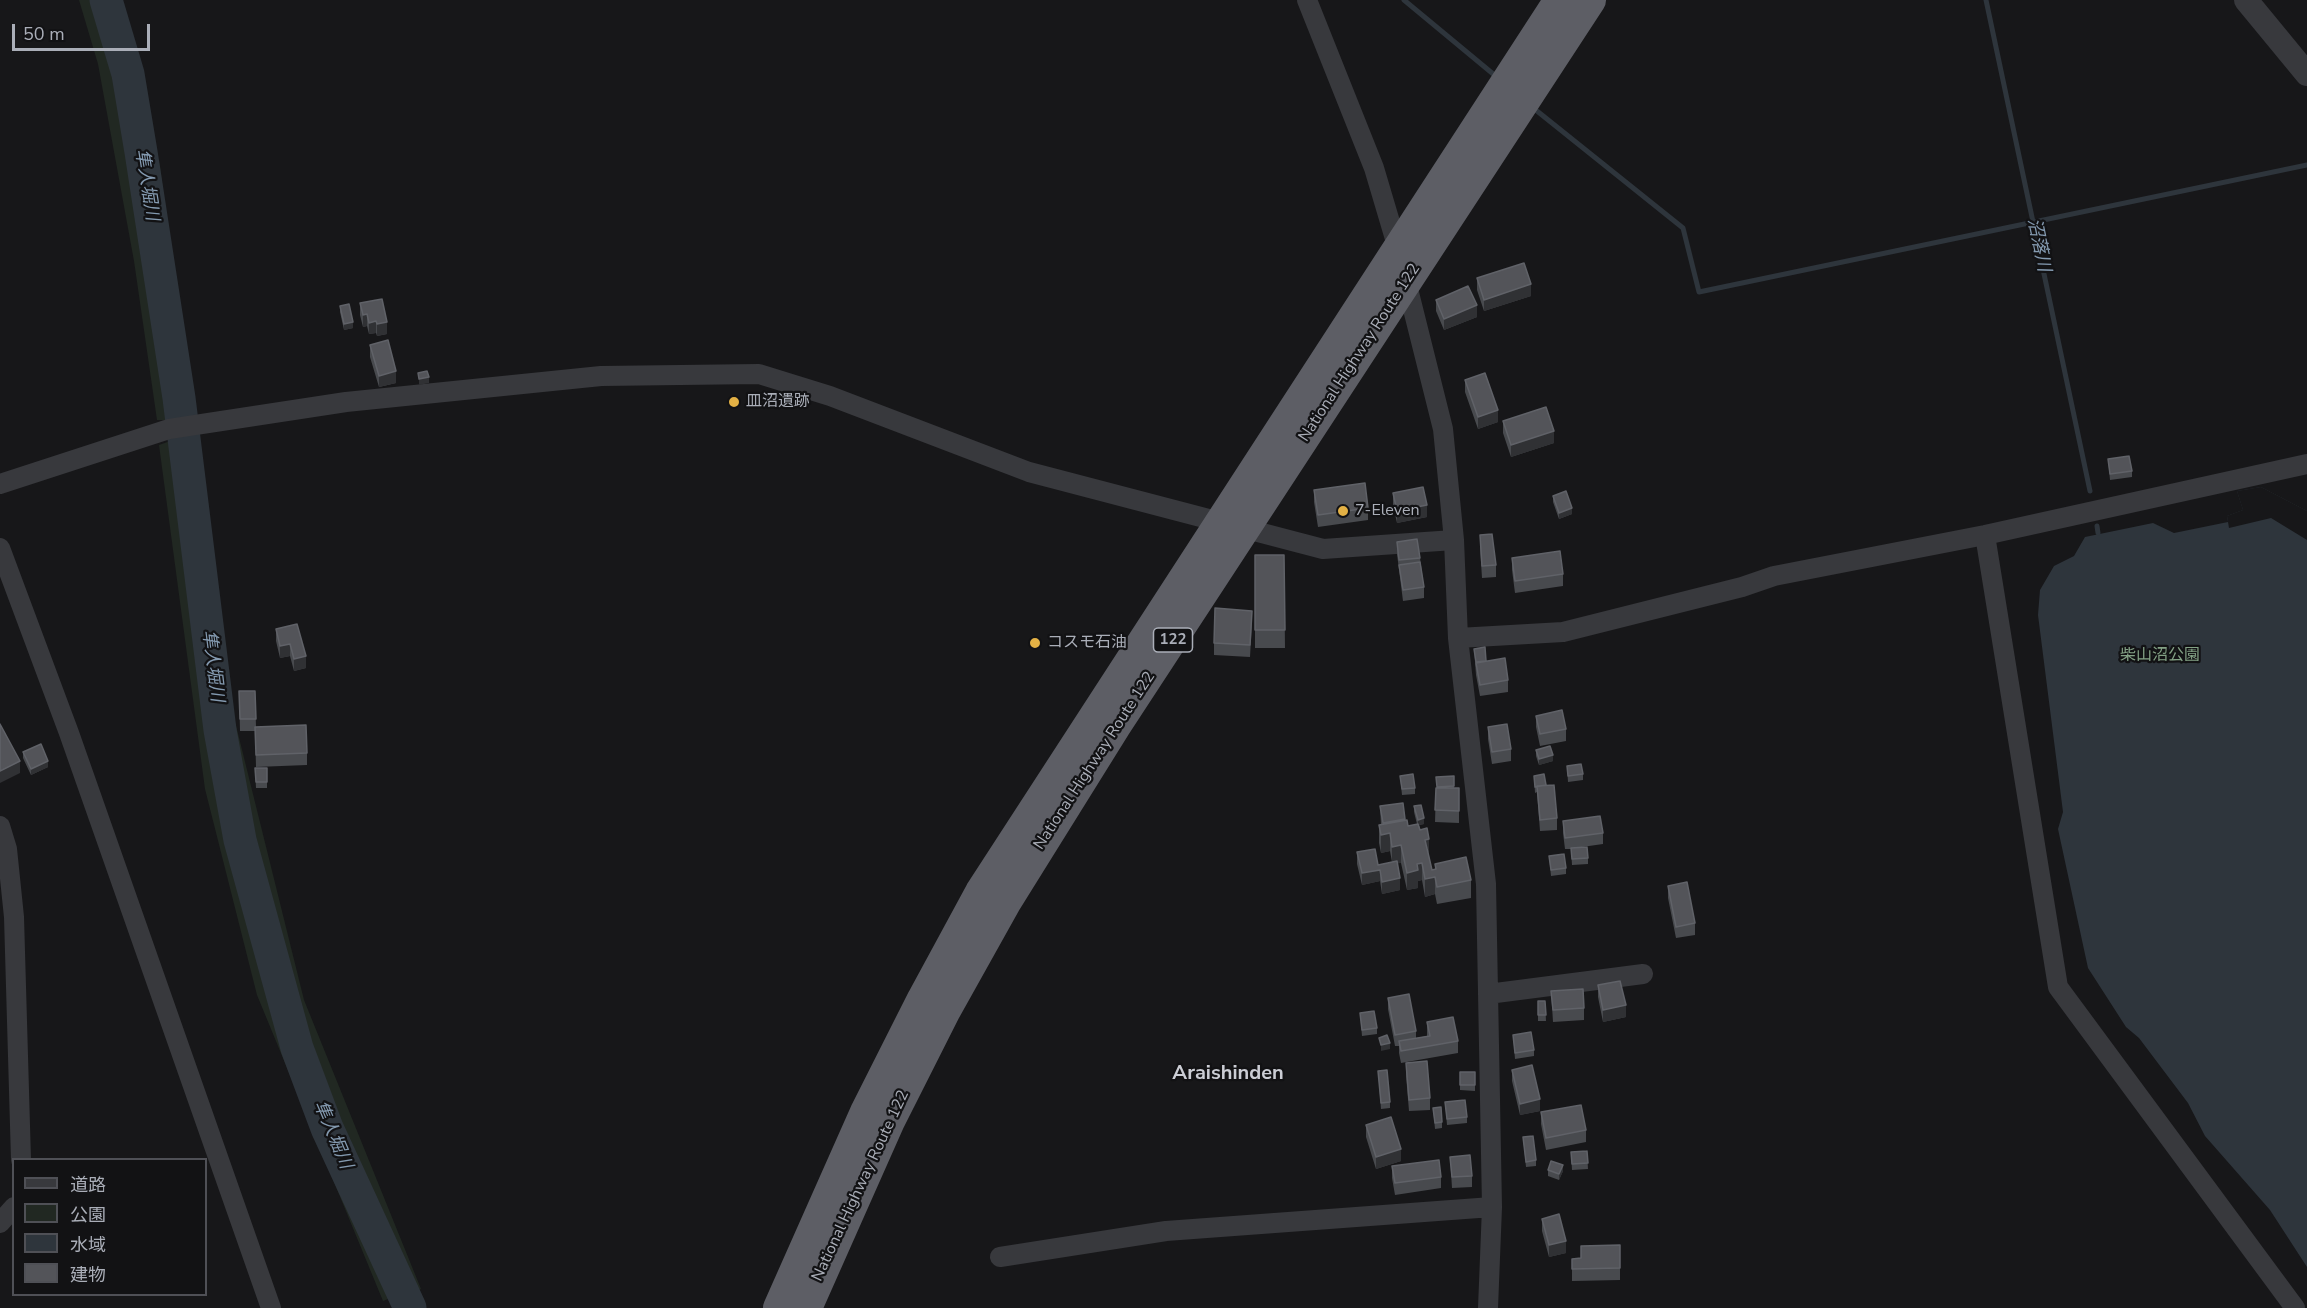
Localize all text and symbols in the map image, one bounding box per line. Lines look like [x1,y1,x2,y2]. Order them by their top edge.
scale bar [15,12,153,50]
text: 50 m [23,22,65,46]
water label: 隼人堀川 [130,148,162,222]
water label: 沼落川 [2022,216,2054,274]
street label: National Highway Route 122 [1295,260,1425,446]
place label: 皿沼遺跡 [746,392,810,412]
marker: 皿沼遺跡 [727,395,741,409]
place label: 7-Eleven [1355,501,1419,521]
marker: 7-Eleven [1336,504,1350,518]
road number: 122 [1154,628,1192,652]
water label: 隼人堀川 [197,629,227,703]
place label: コスモ石油 [1047,633,1127,653]
marker: コスモ石油 [1028,636,1042,650]
park label: 柴山沼公園 [2120,646,2200,666]
street label: National Highway Route 122 [1030,668,1160,854]
district label: Araishinden [1172,1062,1284,1086]
street label: National Highway Route 122 [808,1087,914,1285]
water label: 隼人堀川 [308,1098,356,1172]
legend [12,1158,207,1296]
text: 道路 [70,1173,106,1197]
text: 公園 [70,1203,106,1227]
text: 水域 [70,1233,106,1257]
text: 建物 [70,1263,106,1287]

